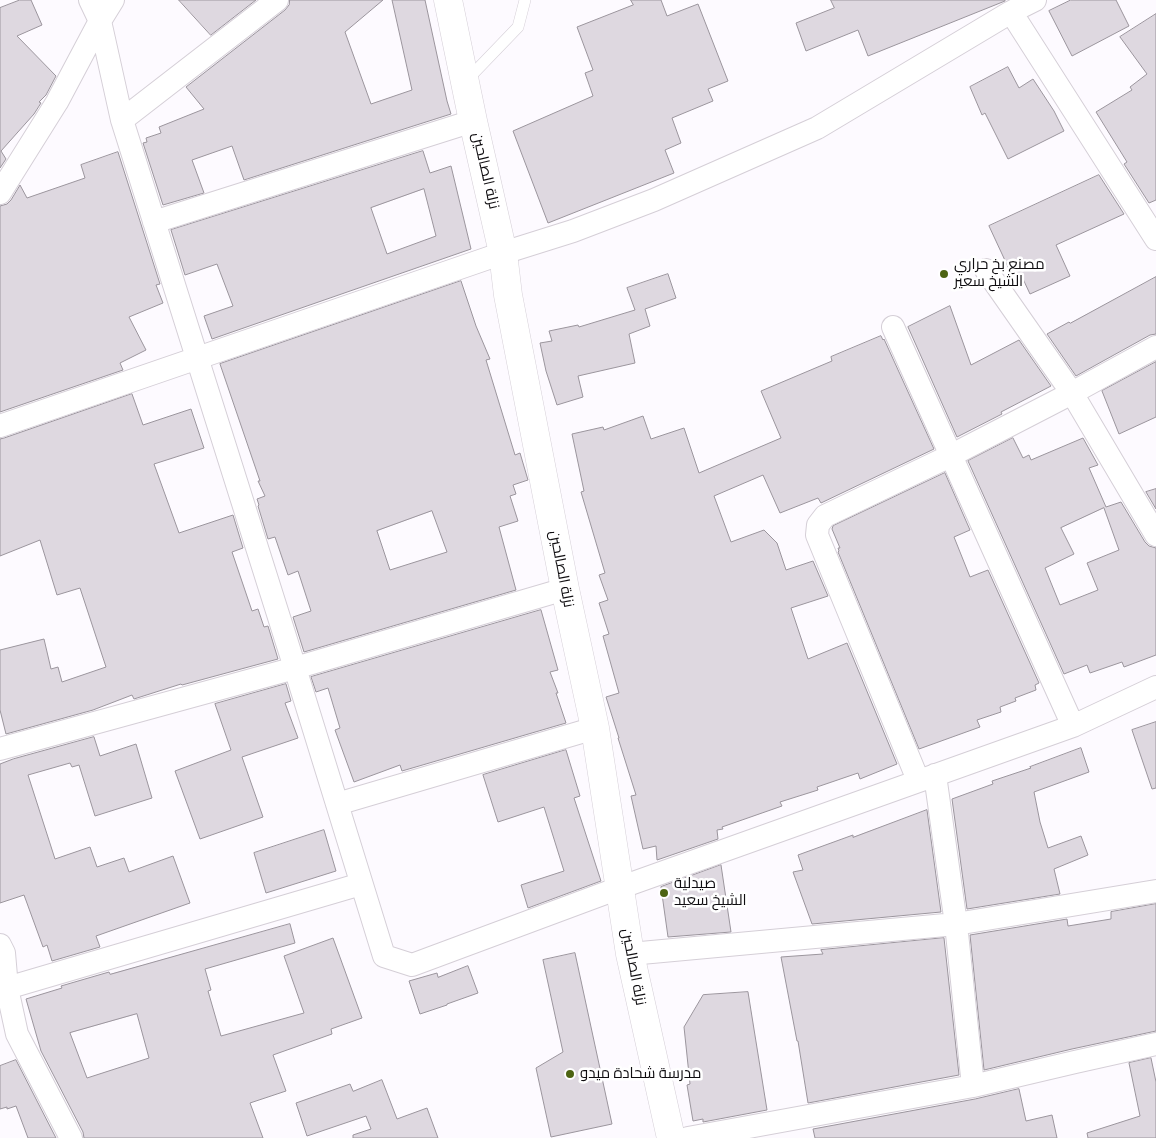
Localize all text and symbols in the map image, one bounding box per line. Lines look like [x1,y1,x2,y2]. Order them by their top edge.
street label: نزلة الصالحين [467,131,503,211]
place label: مصنع بخ حراري الشيخ سعير [954,256,1045,291]
marker: مصنع بخ حراري الشيخ سعير [938,268,950,280]
street label: نزلة الصالحين [545,529,577,609]
place label: صيدلية الشيخ سعيد [674,875,747,910]
marker: صيدلية الشيخ سعيد [658,887,670,899]
street label: نزلة الصالحين [617,927,649,1007]
place label: مدرسة شحادة ميدو [580,1065,701,1083]
marker: مدرسة شحادة ميدو [564,1068,576,1080]

